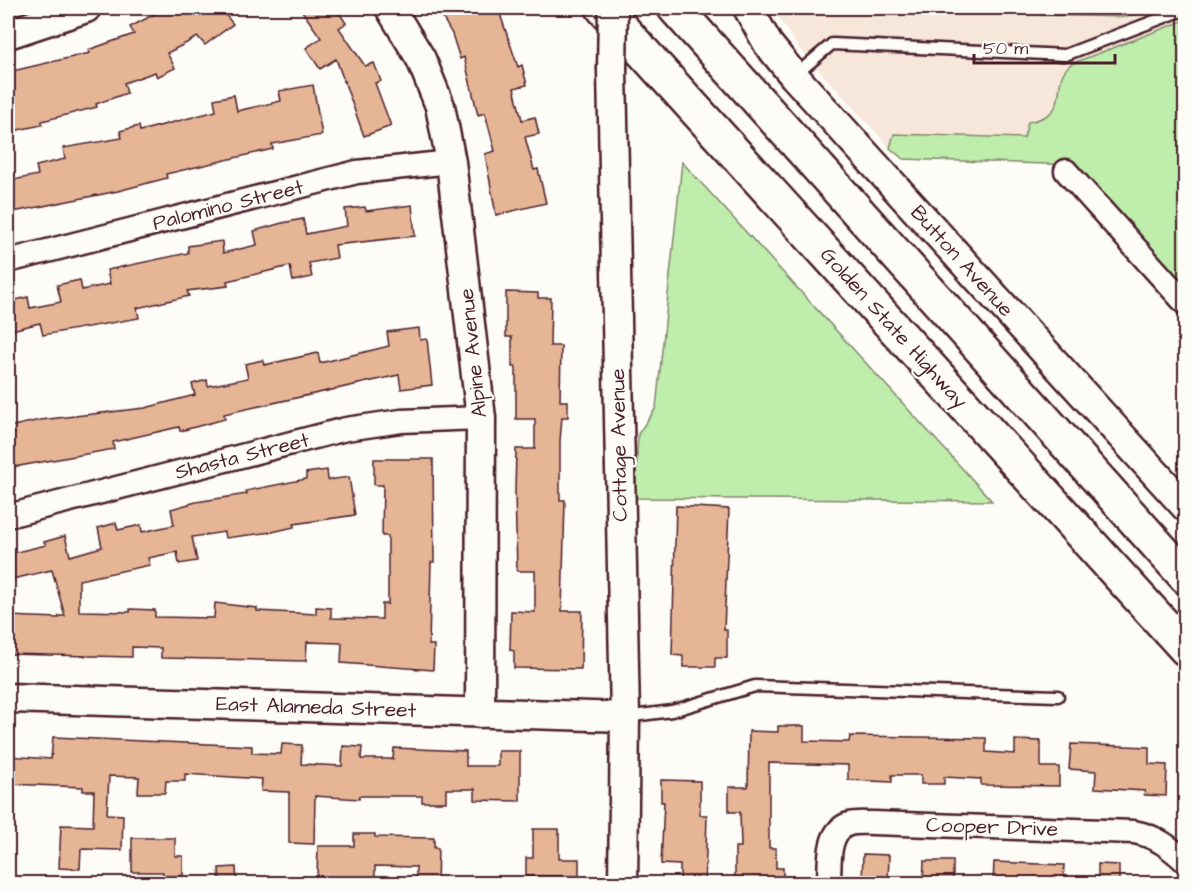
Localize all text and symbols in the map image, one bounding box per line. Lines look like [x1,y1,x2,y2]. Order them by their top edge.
scale bar [974,27,1115,65]
text: 50 m [983,36,1028,61]
street label: Palomino Street [150,172,307,238]
street label: Button Avenue [904,199,1020,323]
street label: Golden State Highway [812,241,975,417]
street label: Alpine Avenue [452,287,495,419]
street label: Cottage Avenue [603,368,637,522]
street label: Shasta Street [172,425,313,487]
street label: East Alameda Street [215,689,417,725]
street label: Cooper Drive [925,810,1059,845]

